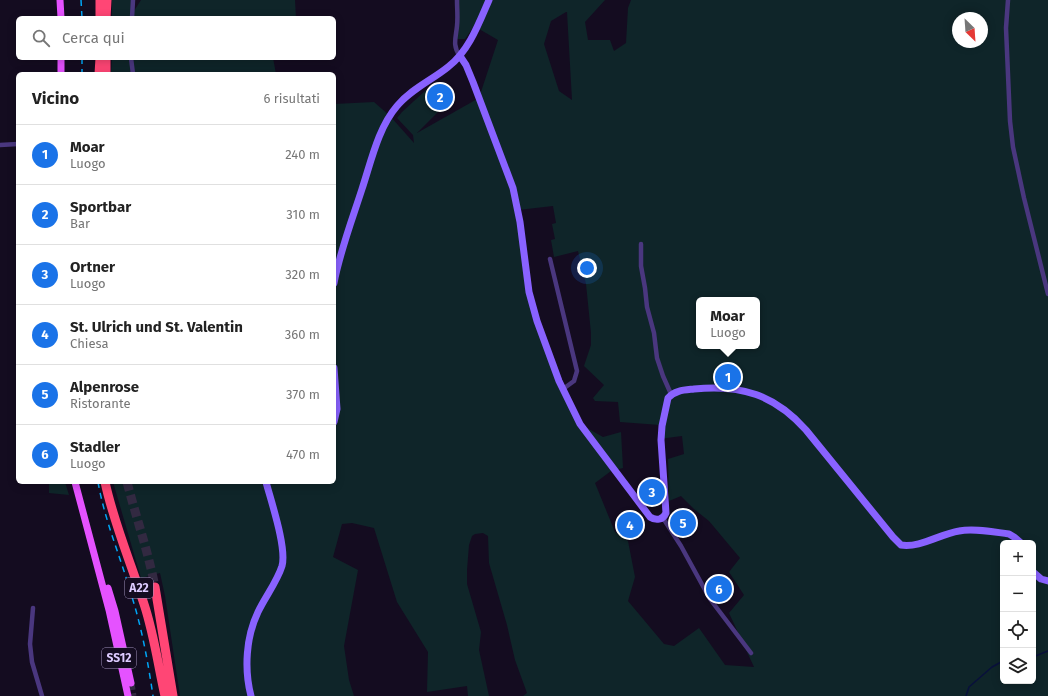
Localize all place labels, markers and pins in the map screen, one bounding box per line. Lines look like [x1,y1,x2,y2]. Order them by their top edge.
pin: 2 [427,82,453,112]
pin: 1 [715,362,741,392]
pin: 3 [639,477,665,507]
pin: 5 [670,508,696,538]
pin: 4 [617,510,643,540]
pin: 6 [706,574,732,604]

